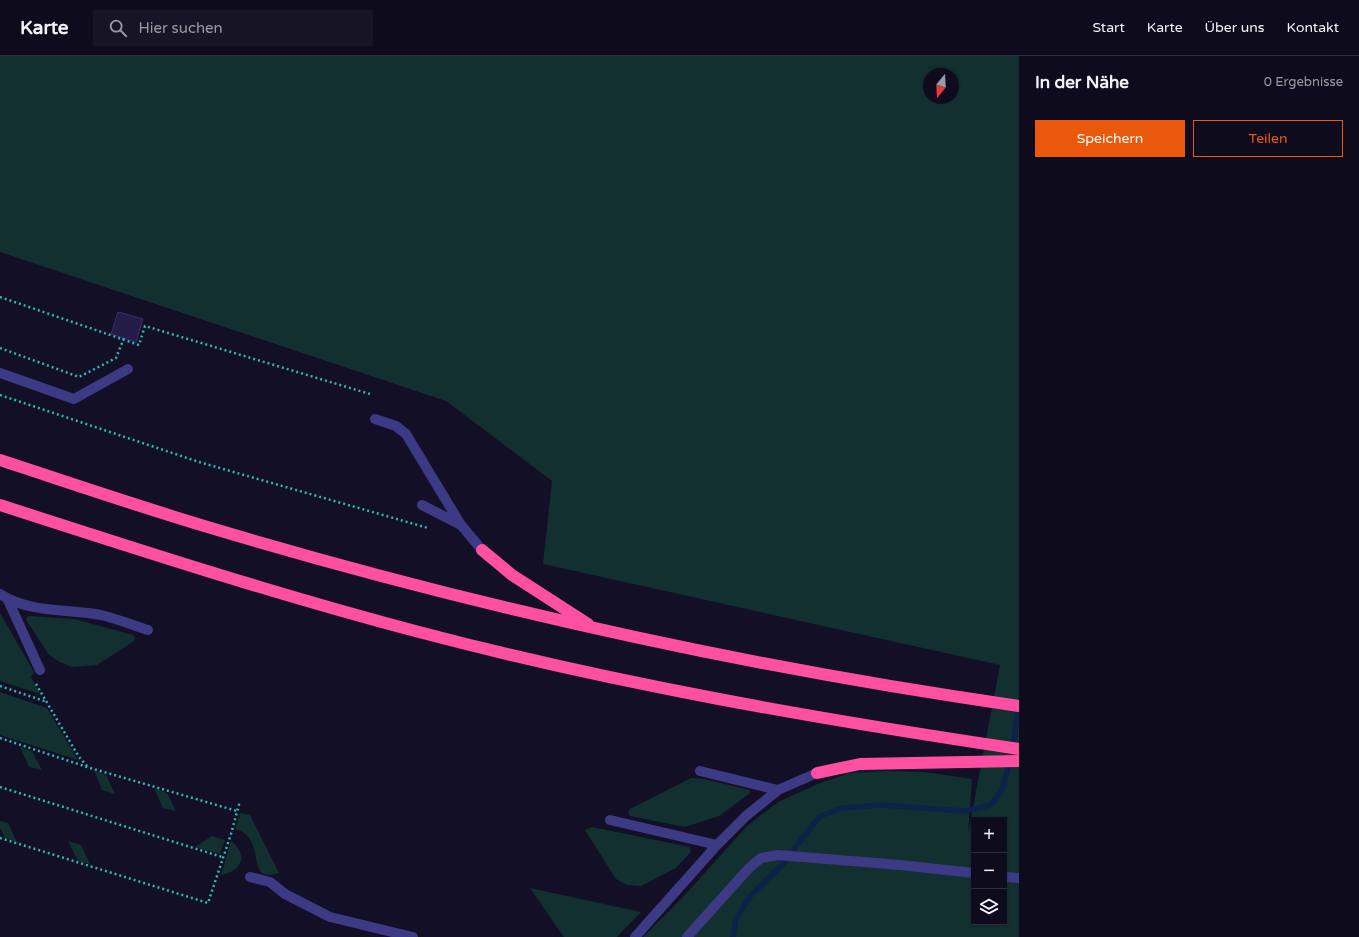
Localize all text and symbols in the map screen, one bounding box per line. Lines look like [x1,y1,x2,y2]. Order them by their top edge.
search box [93,10,373,46]
text: Karte [20,17,69,39]
icon: search [107,17,129,39]
text: Hier suchen [139,19,223,37]
text: Start [1093,19,1125,36]
text: Karte [1147,19,1183,36]
text: Über uns [1205,19,1265,36]
text: Kontakt [1287,19,1339,36]
north arrow [923,68,959,104]
text: In der Nähe [1035,72,1129,93]
text: 0 Ergebnisse [1264,74,1343,90]
button: Speichern [1035,120,1185,157]
button: Teilen [1193,120,1343,157]
map controls [971,817,1007,925]
button: + [971,817,1007,853]
button: − [971,853,1007,889]
button: layers [971,889,1007,925]

